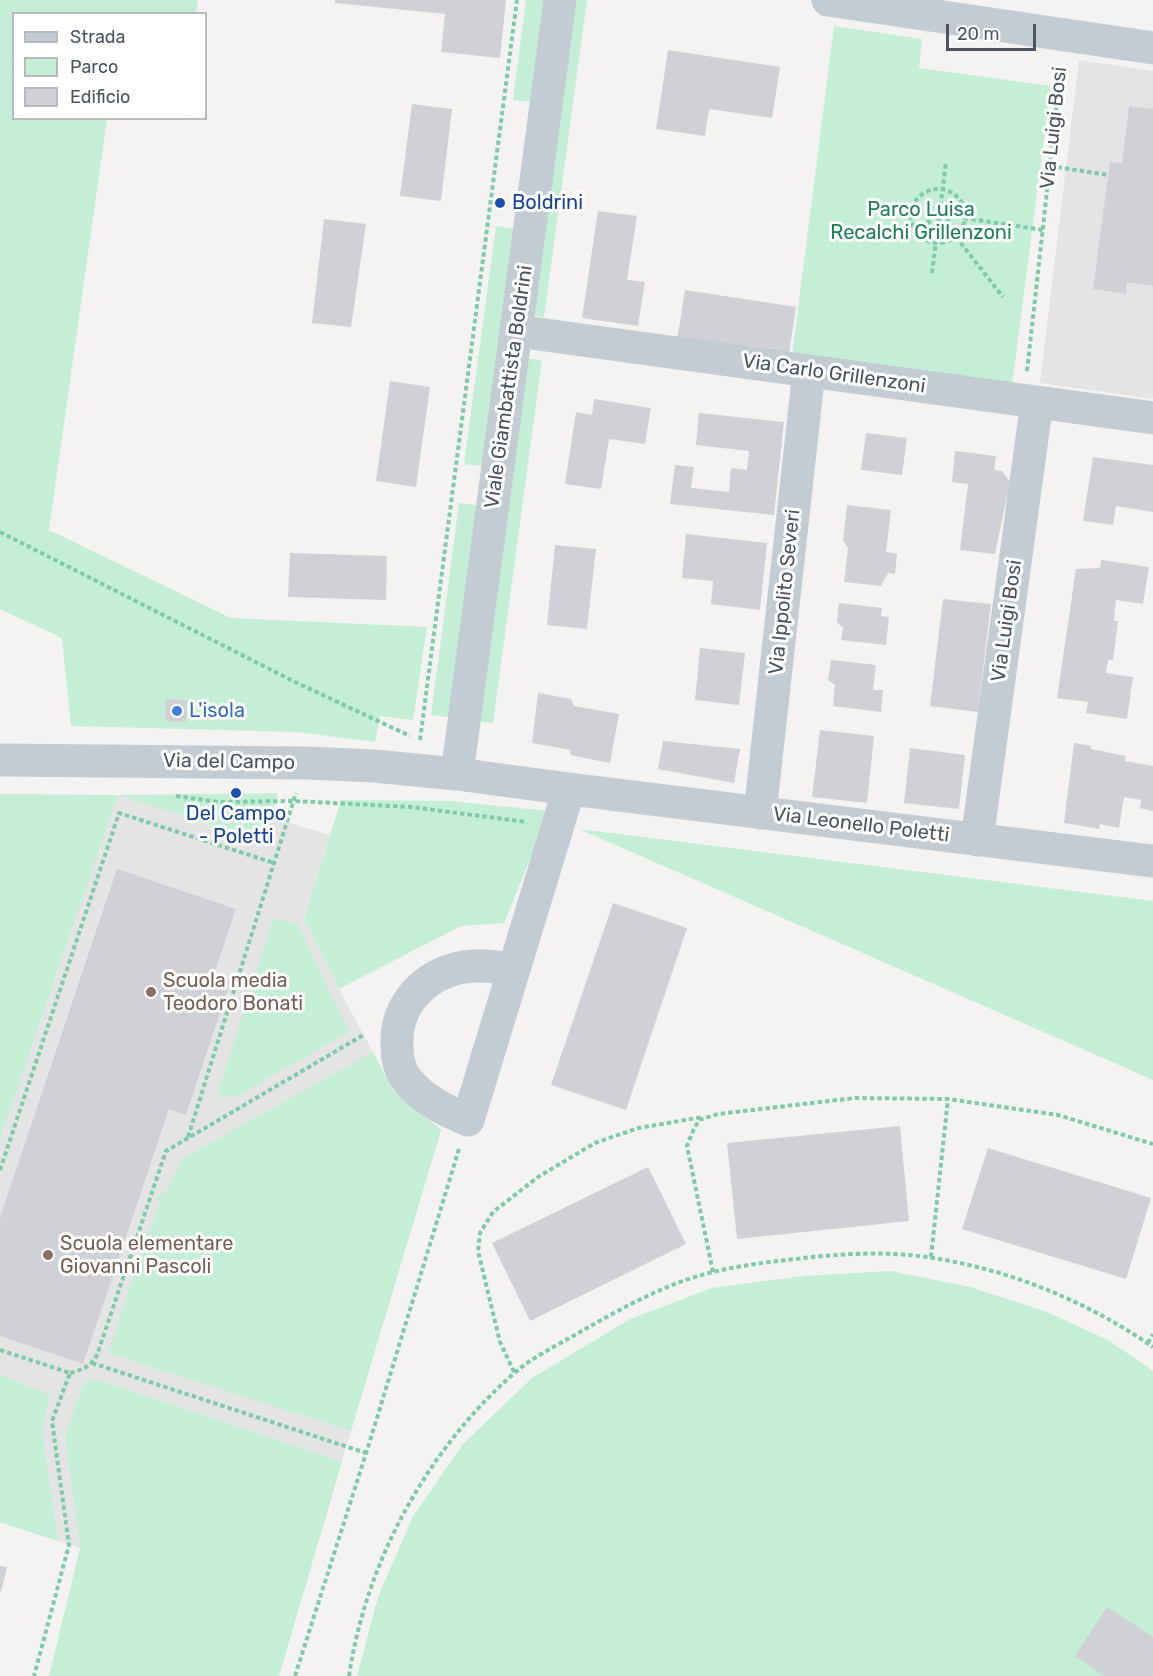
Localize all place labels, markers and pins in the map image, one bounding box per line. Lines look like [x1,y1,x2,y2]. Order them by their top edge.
place label: Boldrini [512,191,583,215]
marker: Boldrini [493,196,507,210]
place label: L'isola [189,699,245,723]
marker: L'isola [170,704,184,718]
marker: Del Campo - Poletti [229,786,243,800]
place label: Del Campo - Poletti [186,802,286,849]
place label: Scuola media Teodoro Bonati [163,969,303,1016]
marker: Scuola media Teodoro Bonati [144,985,158,999]
place label: Scuola elementare Giovanni Pascoli [60,1232,233,1279]
marker: Scuola elementare Giovanni Pascoli [41,1248,55,1262]

